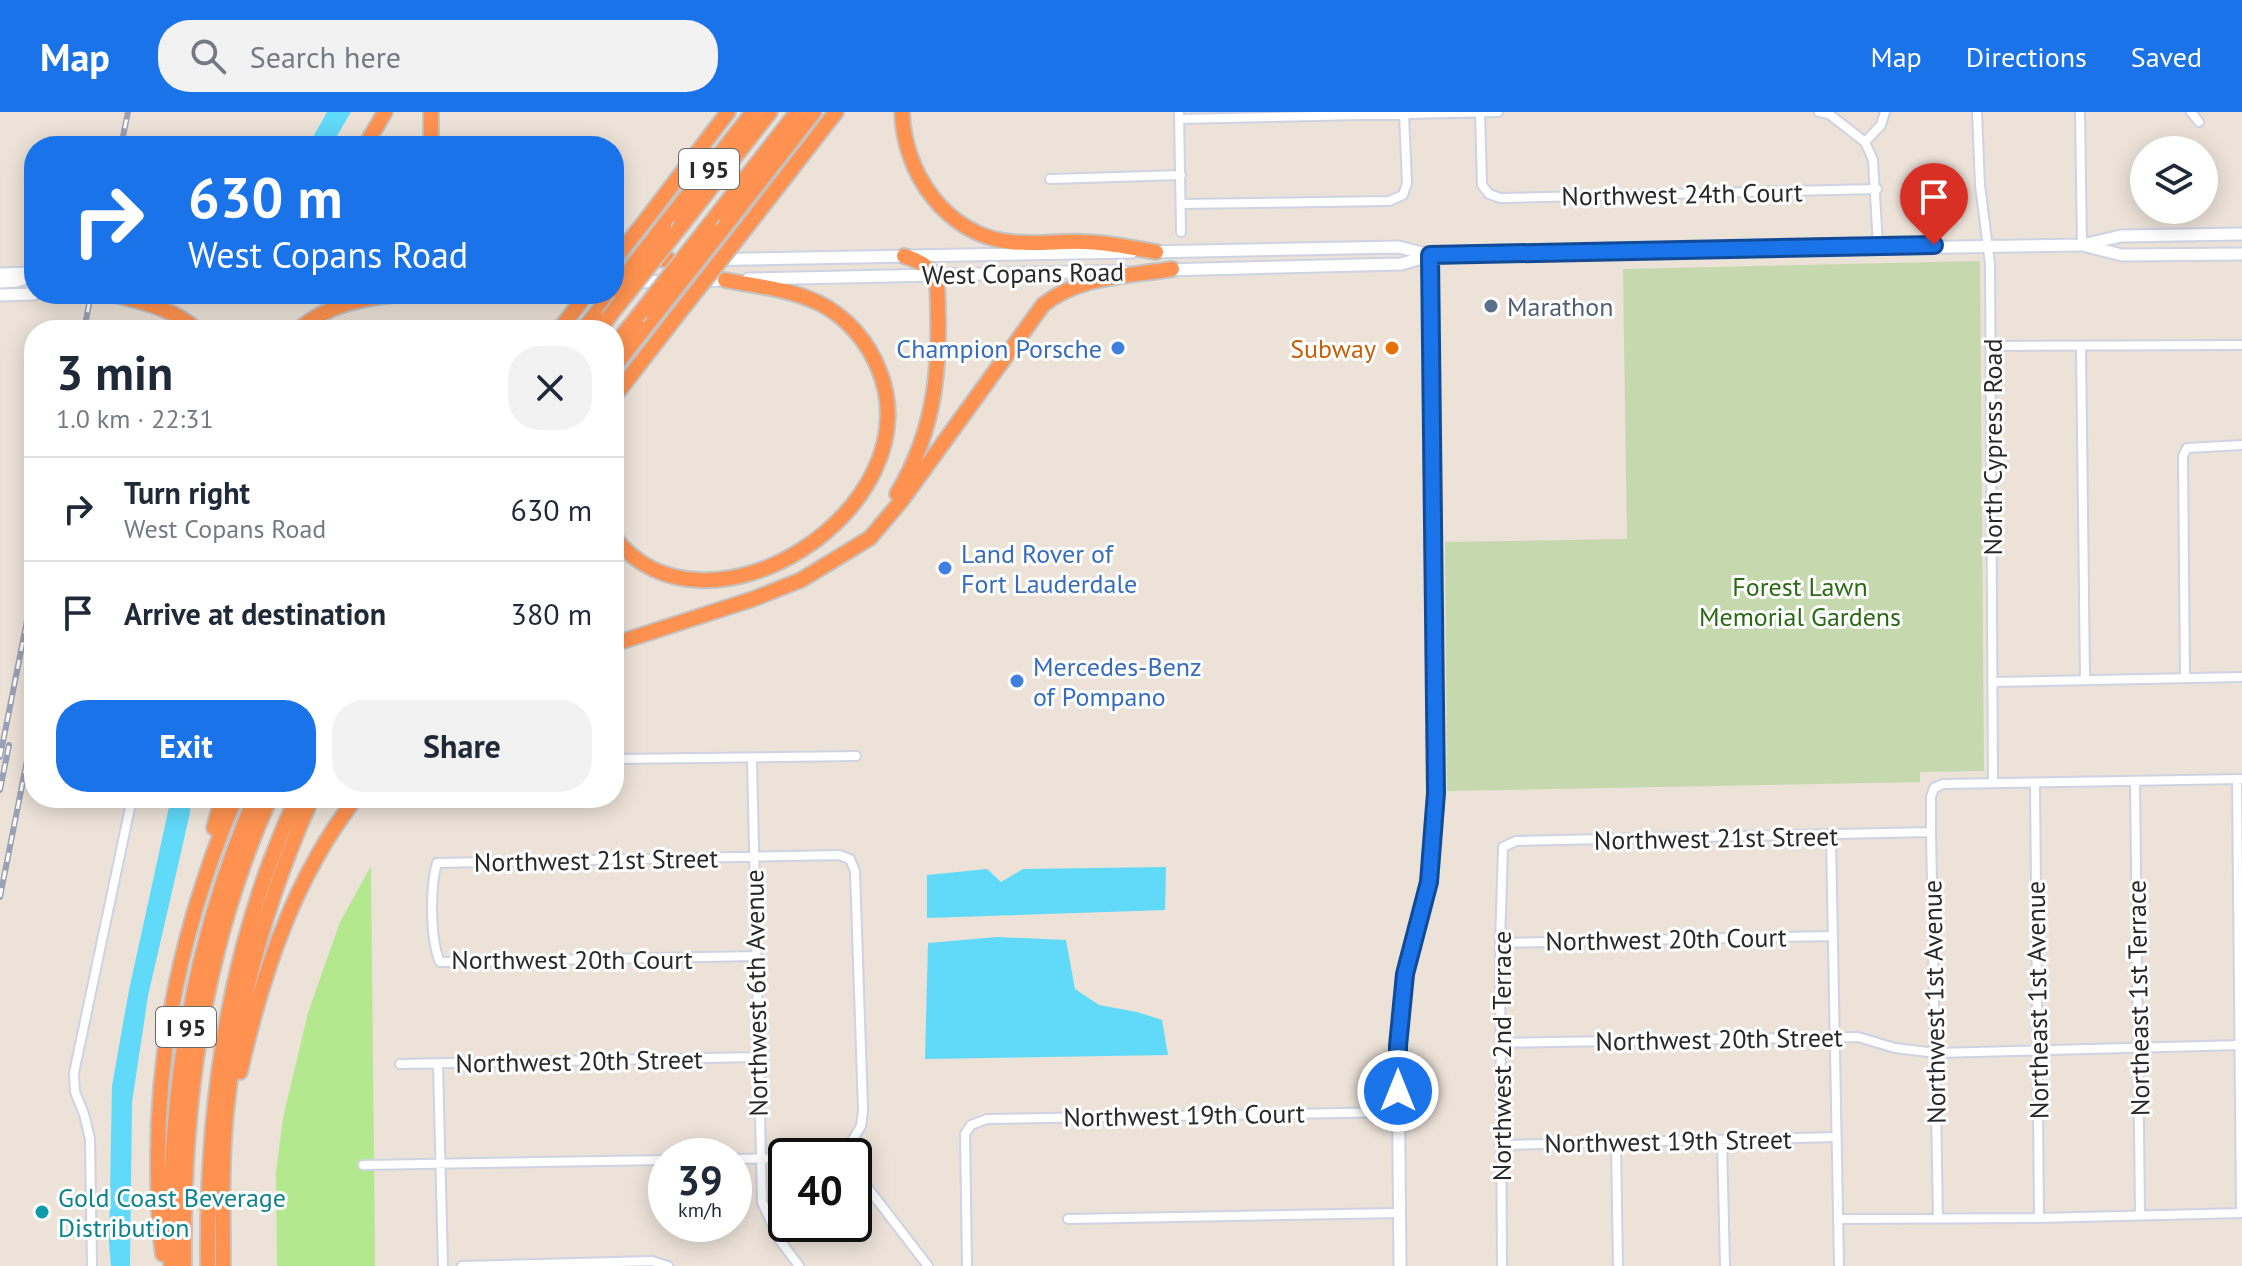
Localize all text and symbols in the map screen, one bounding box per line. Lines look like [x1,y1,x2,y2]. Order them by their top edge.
search box [158,20,718,92]
text: Map [40,32,110,81]
icon: search [186,34,230,78]
text: Search here [250,37,401,76]
text: Map [1871,38,1922,75]
text: Directions [1966,38,2087,75]
text: Saved [2131,38,2202,75]
map controls [2130,136,2218,224]
button: layers [2130,136,2218,224]
road number: I 95 [679,149,739,189]
text: 630 m [188,161,343,233]
pin [1900,163,1968,245]
icon: right [56,168,160,272]
street label: Northwest 24th Court [1561,175,1803,213]
icon: arrive [1912,175,1956,219]
text: West Copans Road [188,231,468,278]
street label: West Copans Road [922,255,1124,291]
place label: Marathon [1507,290,1613,323]
marker: Marathon [1482,297,1500,315]
place label: Champion Porsche [896,332,1102,365]
place label: Subway [1290,332,1376,365]
marker: Champion Porsche [1109,339,1127,357]
marker: Subway [1383,339,1401,357]
street label: North Cypress Road [1976,339,2009,555]
text: 3 min [56,341,173,403]
button: close [508,346,592,430]
text: 1.0 km · 22:31 [56,402,214,435]
text: Turn right [124,473,250,512]
icon: right [56,487,100,531]
text: 630 m [511,490,592,529]
text: West Copans Road [124,512,326,545]
place label: Land Rover of Fort Lauderdale [961,537,1137,600]
marker: Land Rover of Fort Lauderdale [936,559,954,577]
park label: Forest Lawn Memorial Gardens [1699,570,1901,633]
icon: arrive [56,591,100,635]
text: Arrive at destination [124,594,386,633]
text: 380 m [511,594,592,633]
place label: Mercedes-Benz of Pompano [1033,650,1202,713]
marker: Mercedes-Benz of Pompano [1008,672,1026,690]
button: Exit [56,700,316,792]
button: Share [332,700,592,792]
street label: Northwest 21st Street [1594,819,1839,857]
street label: Northwest 21st Street [474,841,719,879]
street label: Northwest 6th Avenue [737,869,775,1117]
street label: Northwest 1st Avenue [1915,880,1953,1124]
street label: Northeast 1st Terrace [2119,880,2157,1116]
street label: Northeast 1st Avenue [2018,881,2056,1119]
street label: Northwest 20th Court [1545,920,1787,958]
street label: Northwest 2nd Terrace [1485,931,1518,1181]
street label: Northwest 20th Court [451,943,693,976]
road number: I 95 [156,1007,216,1047]
street label: Northwest 20th Street [1595,1020,1843,1058]
street label: Northwest 20th Street [455,1042,703,1080]
position arrow [1356,1049,1440,1133]
street label: Northwest 19th Court [1063,1096,1305,1134]
street label: Northwest 19th Street [1544,1122,1792,1160]
speed limit sign: 40 [768,1138,872,1242]
text: 39 [677,1154,723,1206]
place label: Gold Coast Beverage Distribution [58,1181,286,1244]
text: km/h [678,1197,722,1223]
marker: Gold Coast Beverage Distribution [33,1203,51,1221]

